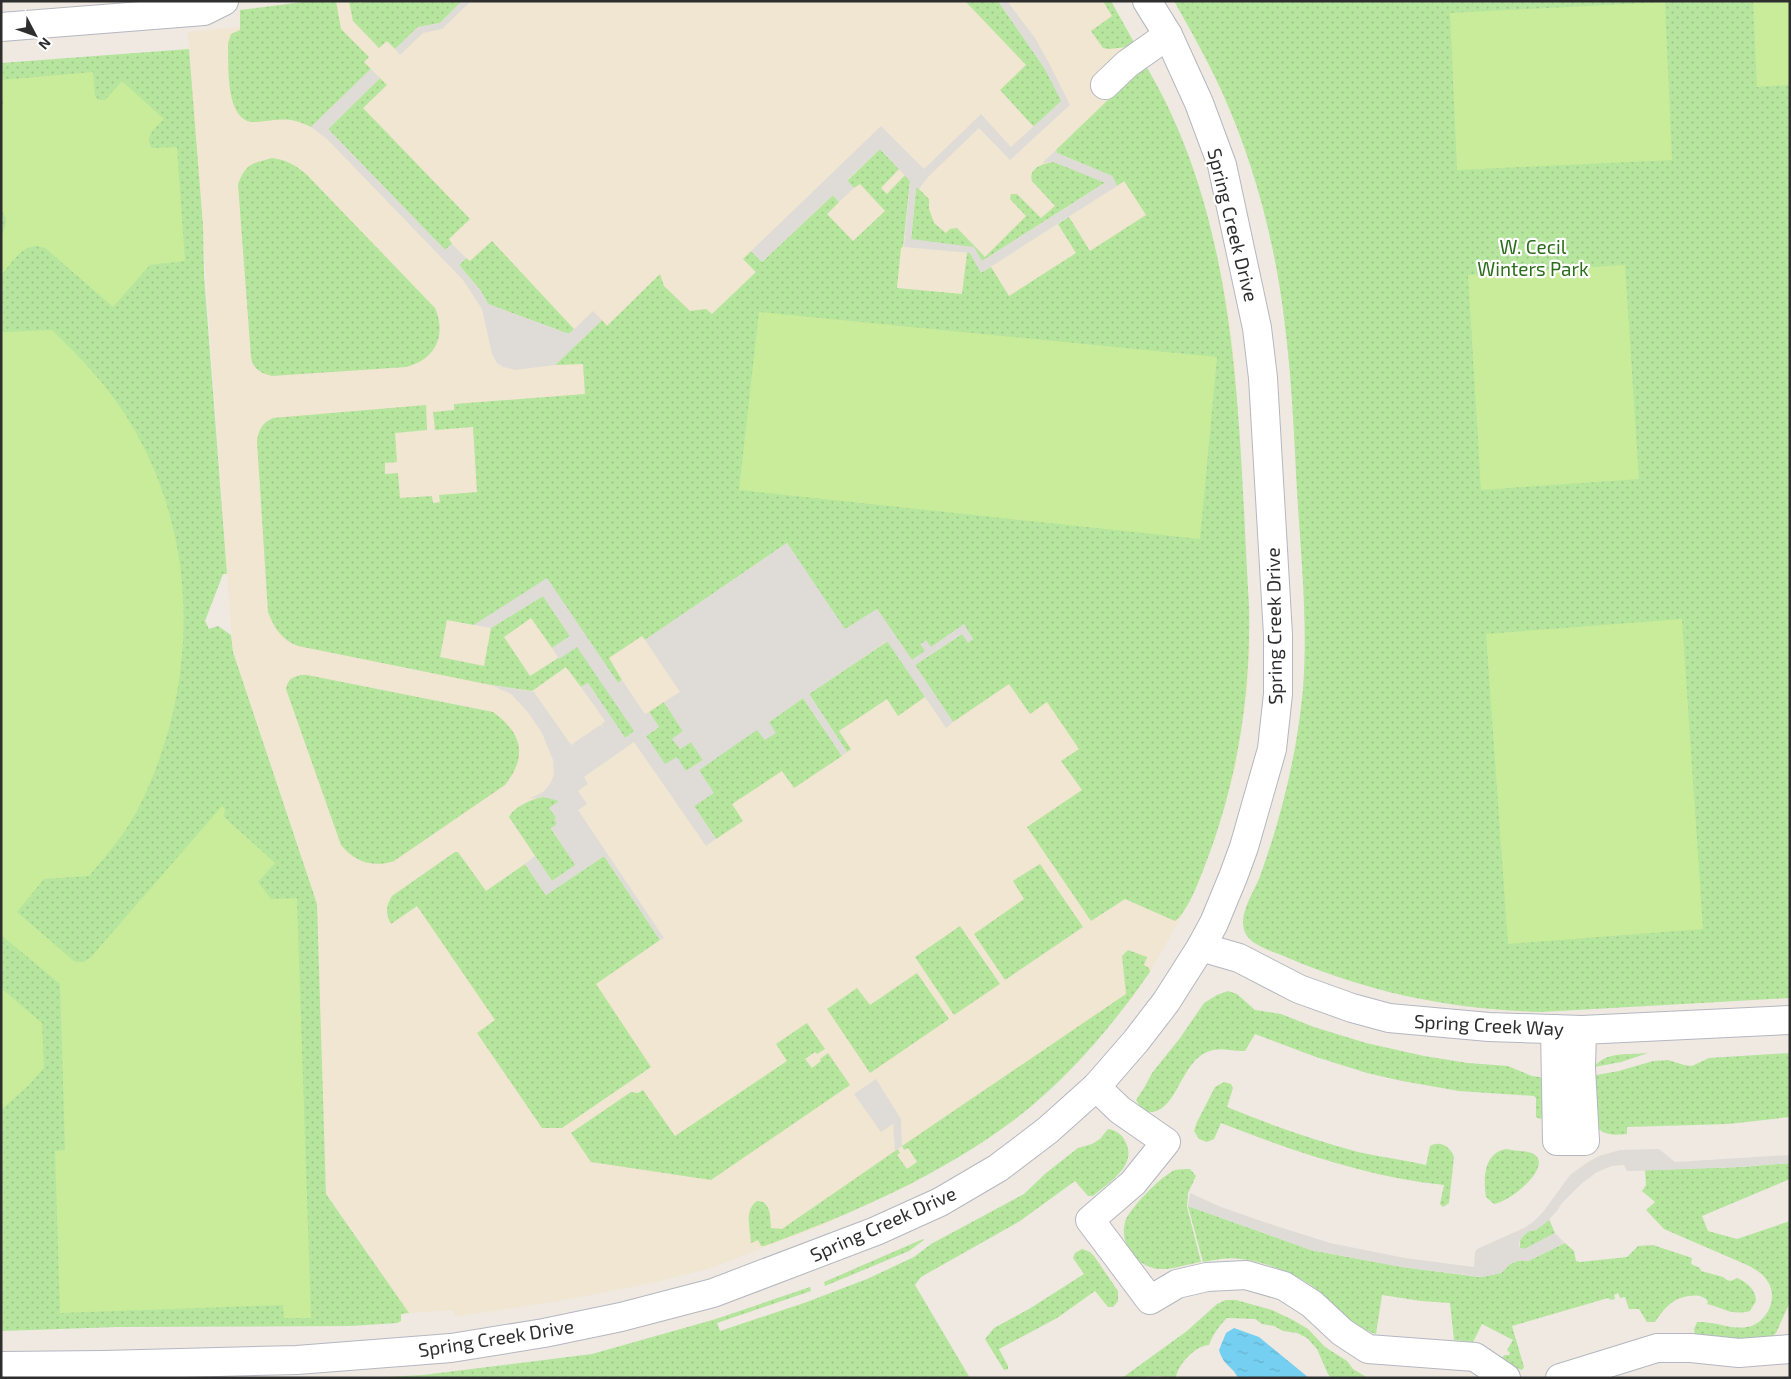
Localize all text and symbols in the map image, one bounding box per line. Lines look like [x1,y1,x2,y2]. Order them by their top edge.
north arrow [10,10,60,60]
text: N [35,34,55,53]
street label: Spring Creek Drive [1203,146,1264,304]
park label: W. Cecil Winters Park [1477,235,1589,280]
street label: Spring Creek Drive [1261,547,1286,705]
street label: Spring Creek Way [1413,1009,1565,1040]
street label: Spring Creek Drive [806,1181,959,1266]
street label: Spring Creek Drive [416,1314,575,1361]

